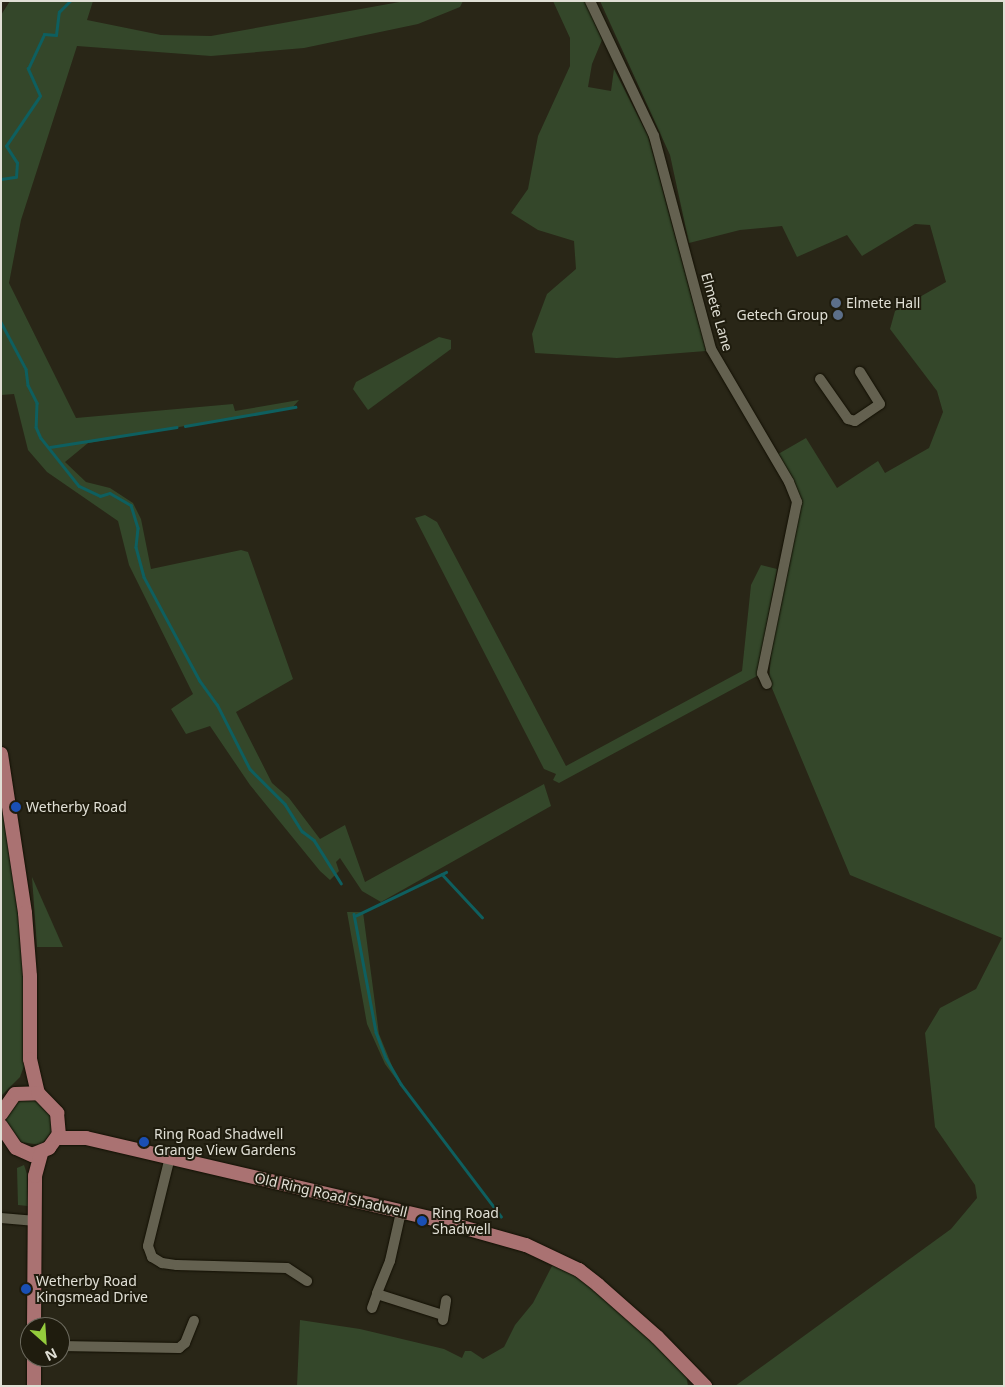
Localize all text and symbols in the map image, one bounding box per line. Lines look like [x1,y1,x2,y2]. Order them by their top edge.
street label: Elmete Lane [698,271,736,353]
place label: Elmete Hall [846,295,920,311]
marker: Elmete Hall [830,297,842,309]
place label: Getech Group [737,307,828,323]
marker: Getech Group [832,309,844,321]
place label: Wetherby Road [26,799,127,815]
marker: Wetherby Road [10,801,22,813]
place label: Ring Road Shadwell Grange View Gardens [154,1126,296,1158]
marker: Ring Road Shadwell Grange View Gardens [138,1136,150,1148]
street label: Old Ring Road Shadwell [253,1169,409,1221]
place label: Ring Road Shadwell [432,1205,499,1238]
marker: Ring Road Shadwell [416,1215,428,1227]
place label: Wetherby Road Kingsmead Drive [36,1273,148,1305]
marker: Wetherby Road Kingsmead Drive [20,1283,32,1295]
north arrow [20,1317,70,1367]
text: N [42,1344,61,1366]

